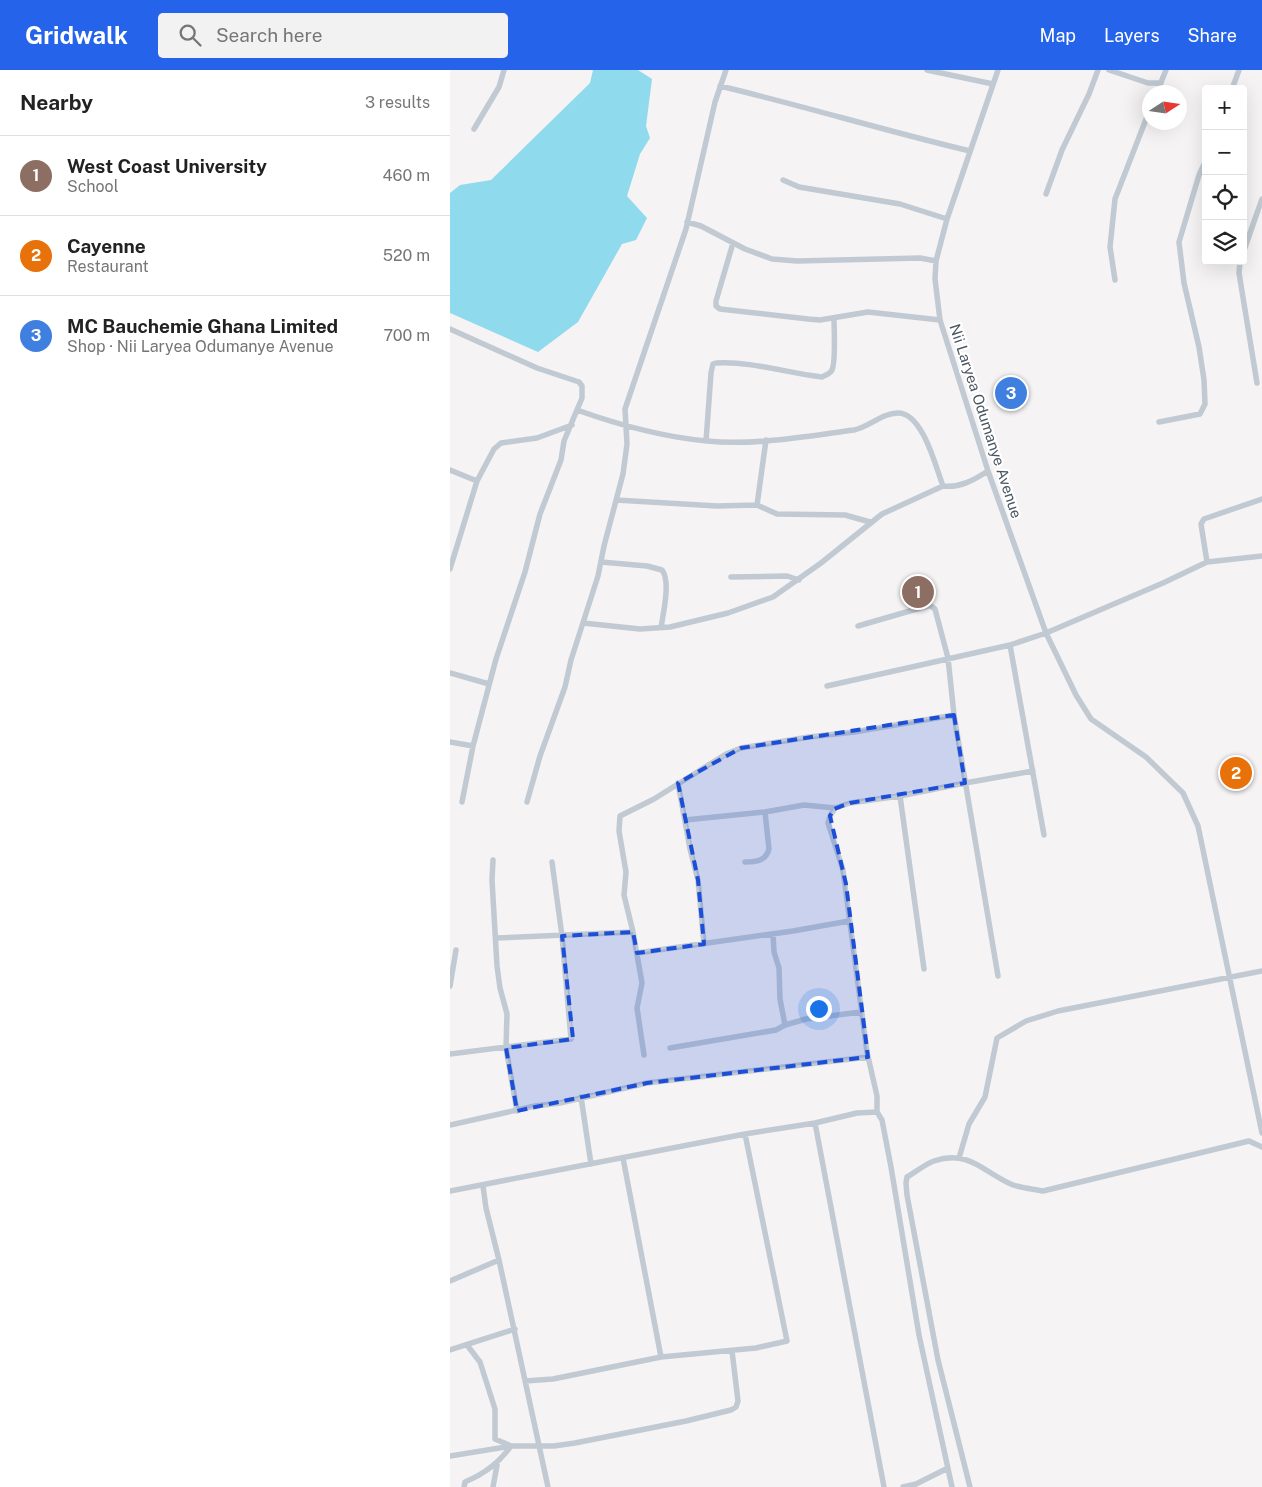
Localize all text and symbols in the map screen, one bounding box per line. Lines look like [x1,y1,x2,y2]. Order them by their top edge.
search box [158,13,508,58]
text: Gridwalk [25,21,128,49]
icon: search [176,21,204,49]
text: Search here [216,24,323,46]
text: Map [1040,25,1076,46]
text: Layers [1104,25,1160,46]
text: Share [1188,25,1237,46]
north arrow [1142,85,1187,130]
map controls [1202,85,1247,265]
button: + [1202,85,1247,130]
text: Nearby [20,90,93,115]
text: 3 results [365,93,430,112]
button: − [1202,130,1247,175]
text: West Coast University [67,155,267,177]
text: 1 [33,166,39,185]
text: 460 m [383,166,430,185]
button: locate [1202,175,1247,220]
text: School [67,177,118,196]
button: layers [1202,220,1247,265]
text: Cayenne [67,235,146,257]
text: 2 [31,246,41,265]
text: 520 m [383,246,430,265]
text: Restaurant [67,257,149,276]
text: MC Bauchemie Ghana Limited [67,315,338,337]
street label: Nii Laryea Odumanye Avenue [947,322,1025,520]
text: 3 [31,326,41,345]
text: 700 m [384,326,430,345]
text: Shop · Nii Laryea Odumanye Avenue [67,337,334,356]
pin: 3 [995,374,1027,412]
pin: 1 [902,573,934,611]
pin: 2 [1220,754,1252,792]
your location [806,996,832,1022]

